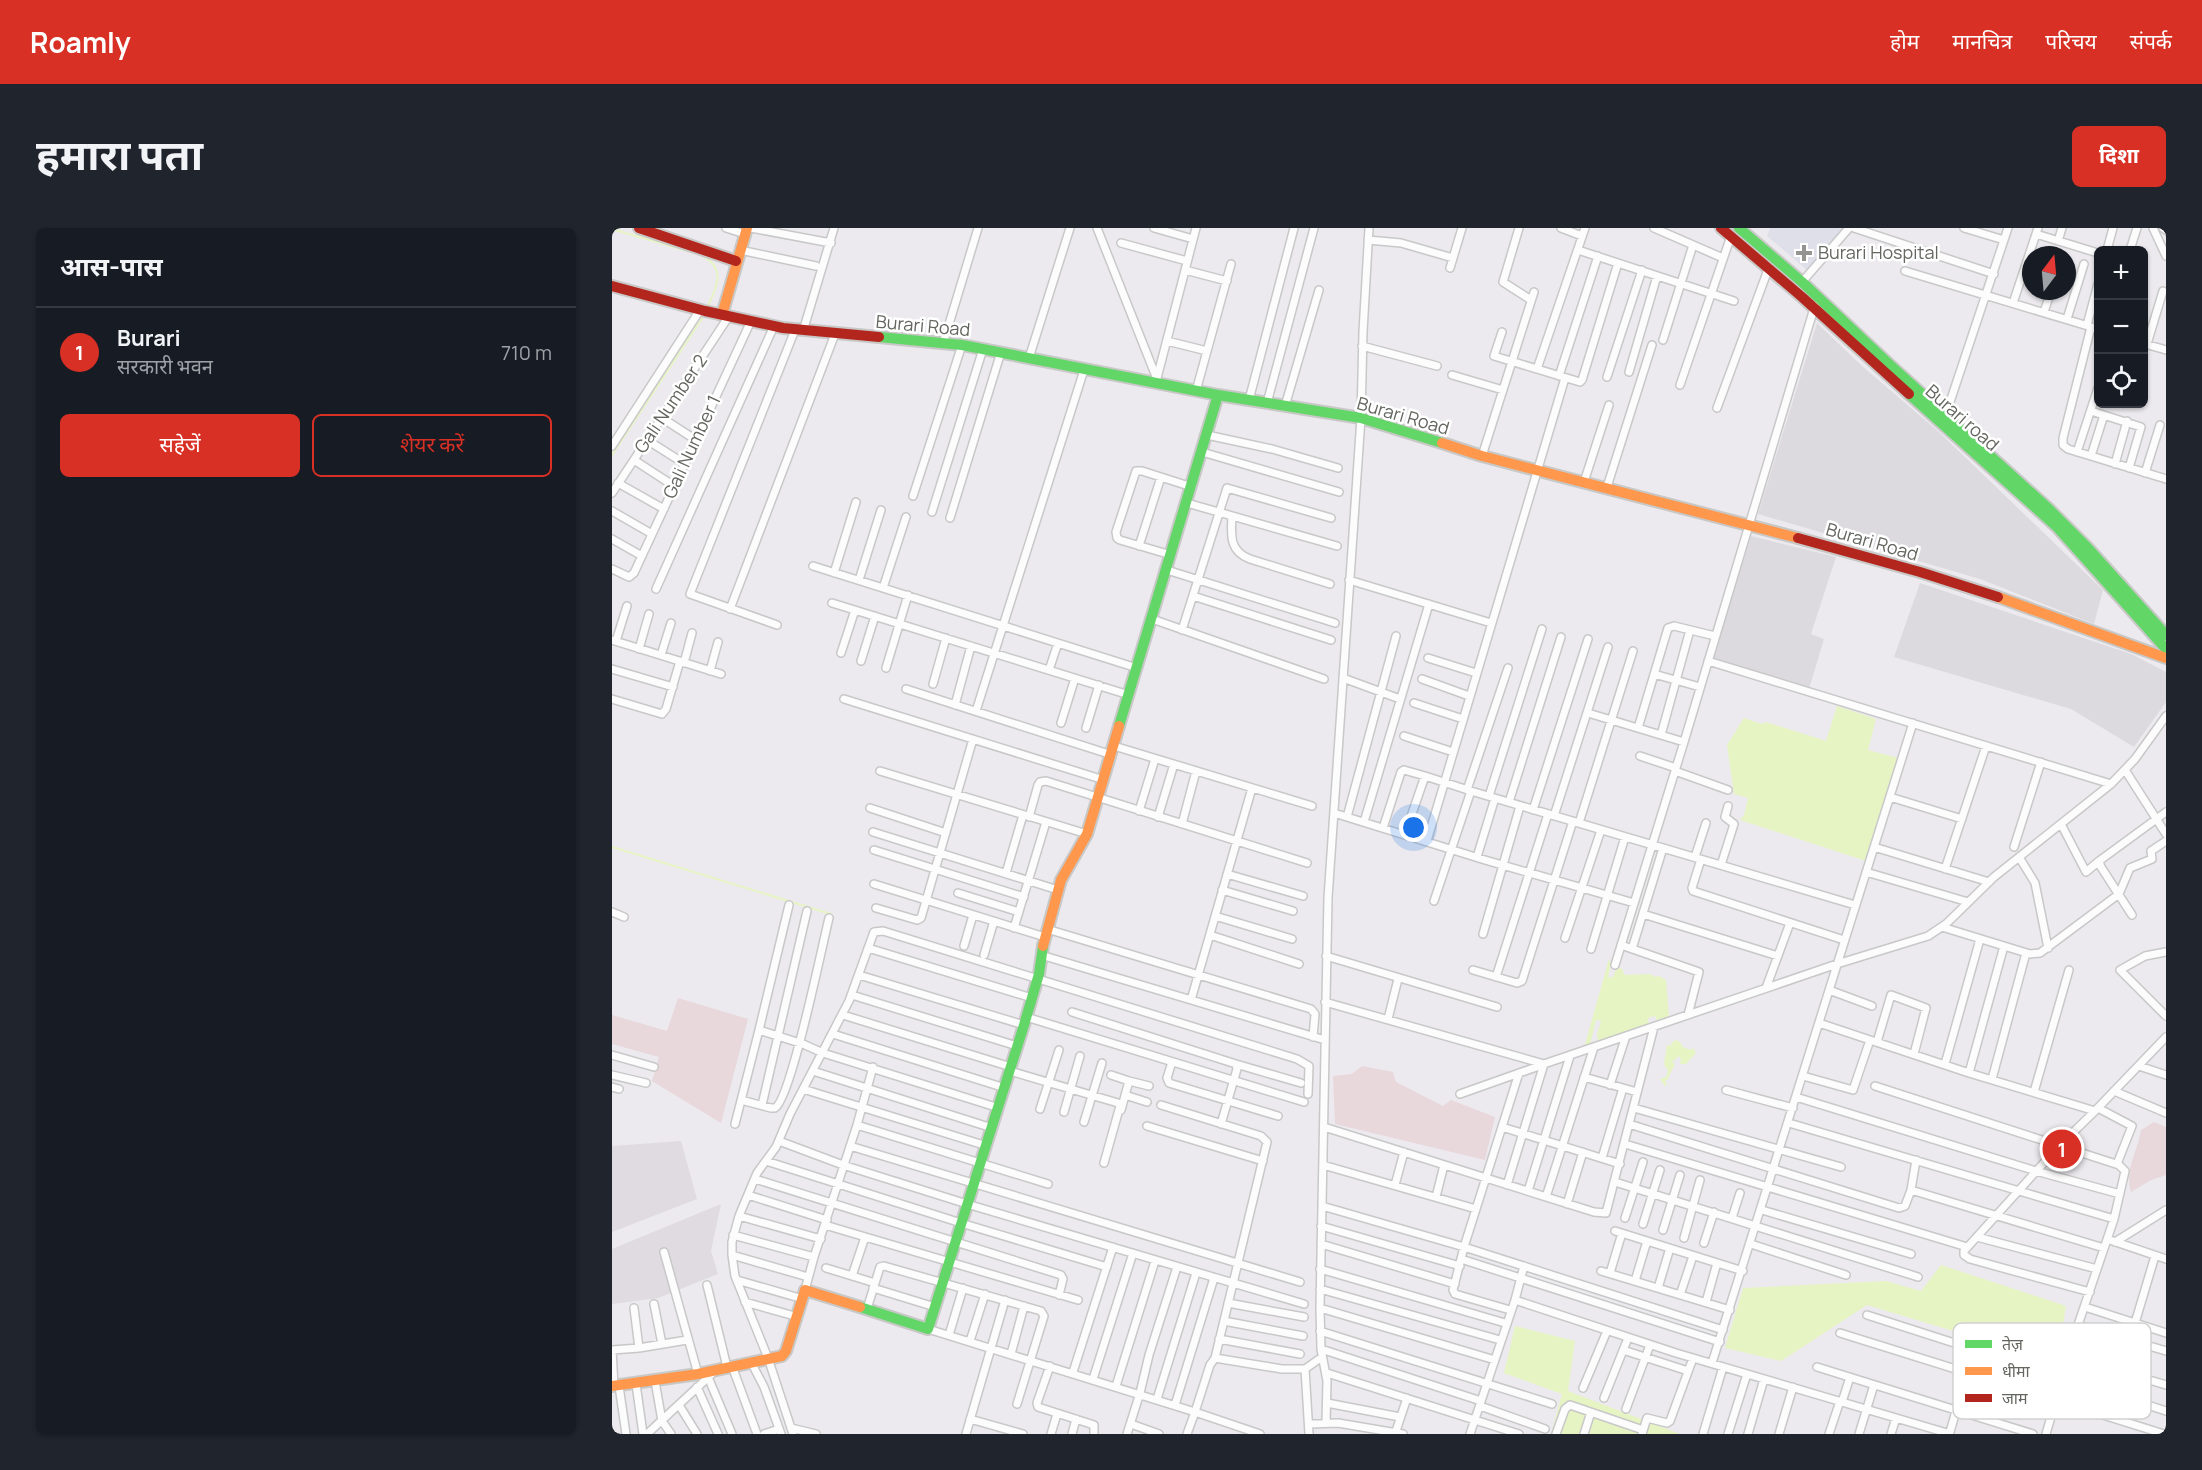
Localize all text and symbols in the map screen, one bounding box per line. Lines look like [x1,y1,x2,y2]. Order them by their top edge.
text: Roamly [30,23,131,61]
text: होम [1890,27,1919,55]
text: मानचित्र [1952,27,2012,55]
text: परिचय [2045,27,2097,55]
text: संपर्क [2130,27,2172,55]
text: हमारा पता [36,125,203,183]
button: दिशा [2072,126,2166,187]
place label: Burari Hospital [1818,240,1939,264]
marker: Burari Hospital [1795,244,1813,262]
north arrow [2022,246,2076,300]
map controls [2094,246,2148,408]
button: + [2094,246,2148,300]
text: आस-पास [60,248,163,284]
button: − [2094,300,2148,354]
street label: Burari Road [875,309,971,341]
text: Burari [117,323,181,353]
text: 1 [75,339,84,366]
text: 710 m [501,339,552,366]
street label: Gali Number 2 [628,349,712,458]
text: सरकारी भवन [117,353,213,380]
button: locate [2094,354,2148,408]
street label: Burari road [1921,379,2004,456]
street label: Burari Road [1354,390,1452,440]
street label: Gali Number 1 [657,391,725,502]
button: सहेजें [60,414,300,477]
button: शेयर करें [312,414,552,477]
street label: Burari Road [1823,516,1921,566]
your location [1399,813,1428,842]
pin: 1 [2042,1126,2082,1172]
legend [1953,1323,2151,1419]
text: तेज़ [2002,1333,2024,1355]
text: धीमा [2002,1360,2031,1382]
text: जाम [2002,1387,2028,1409]

